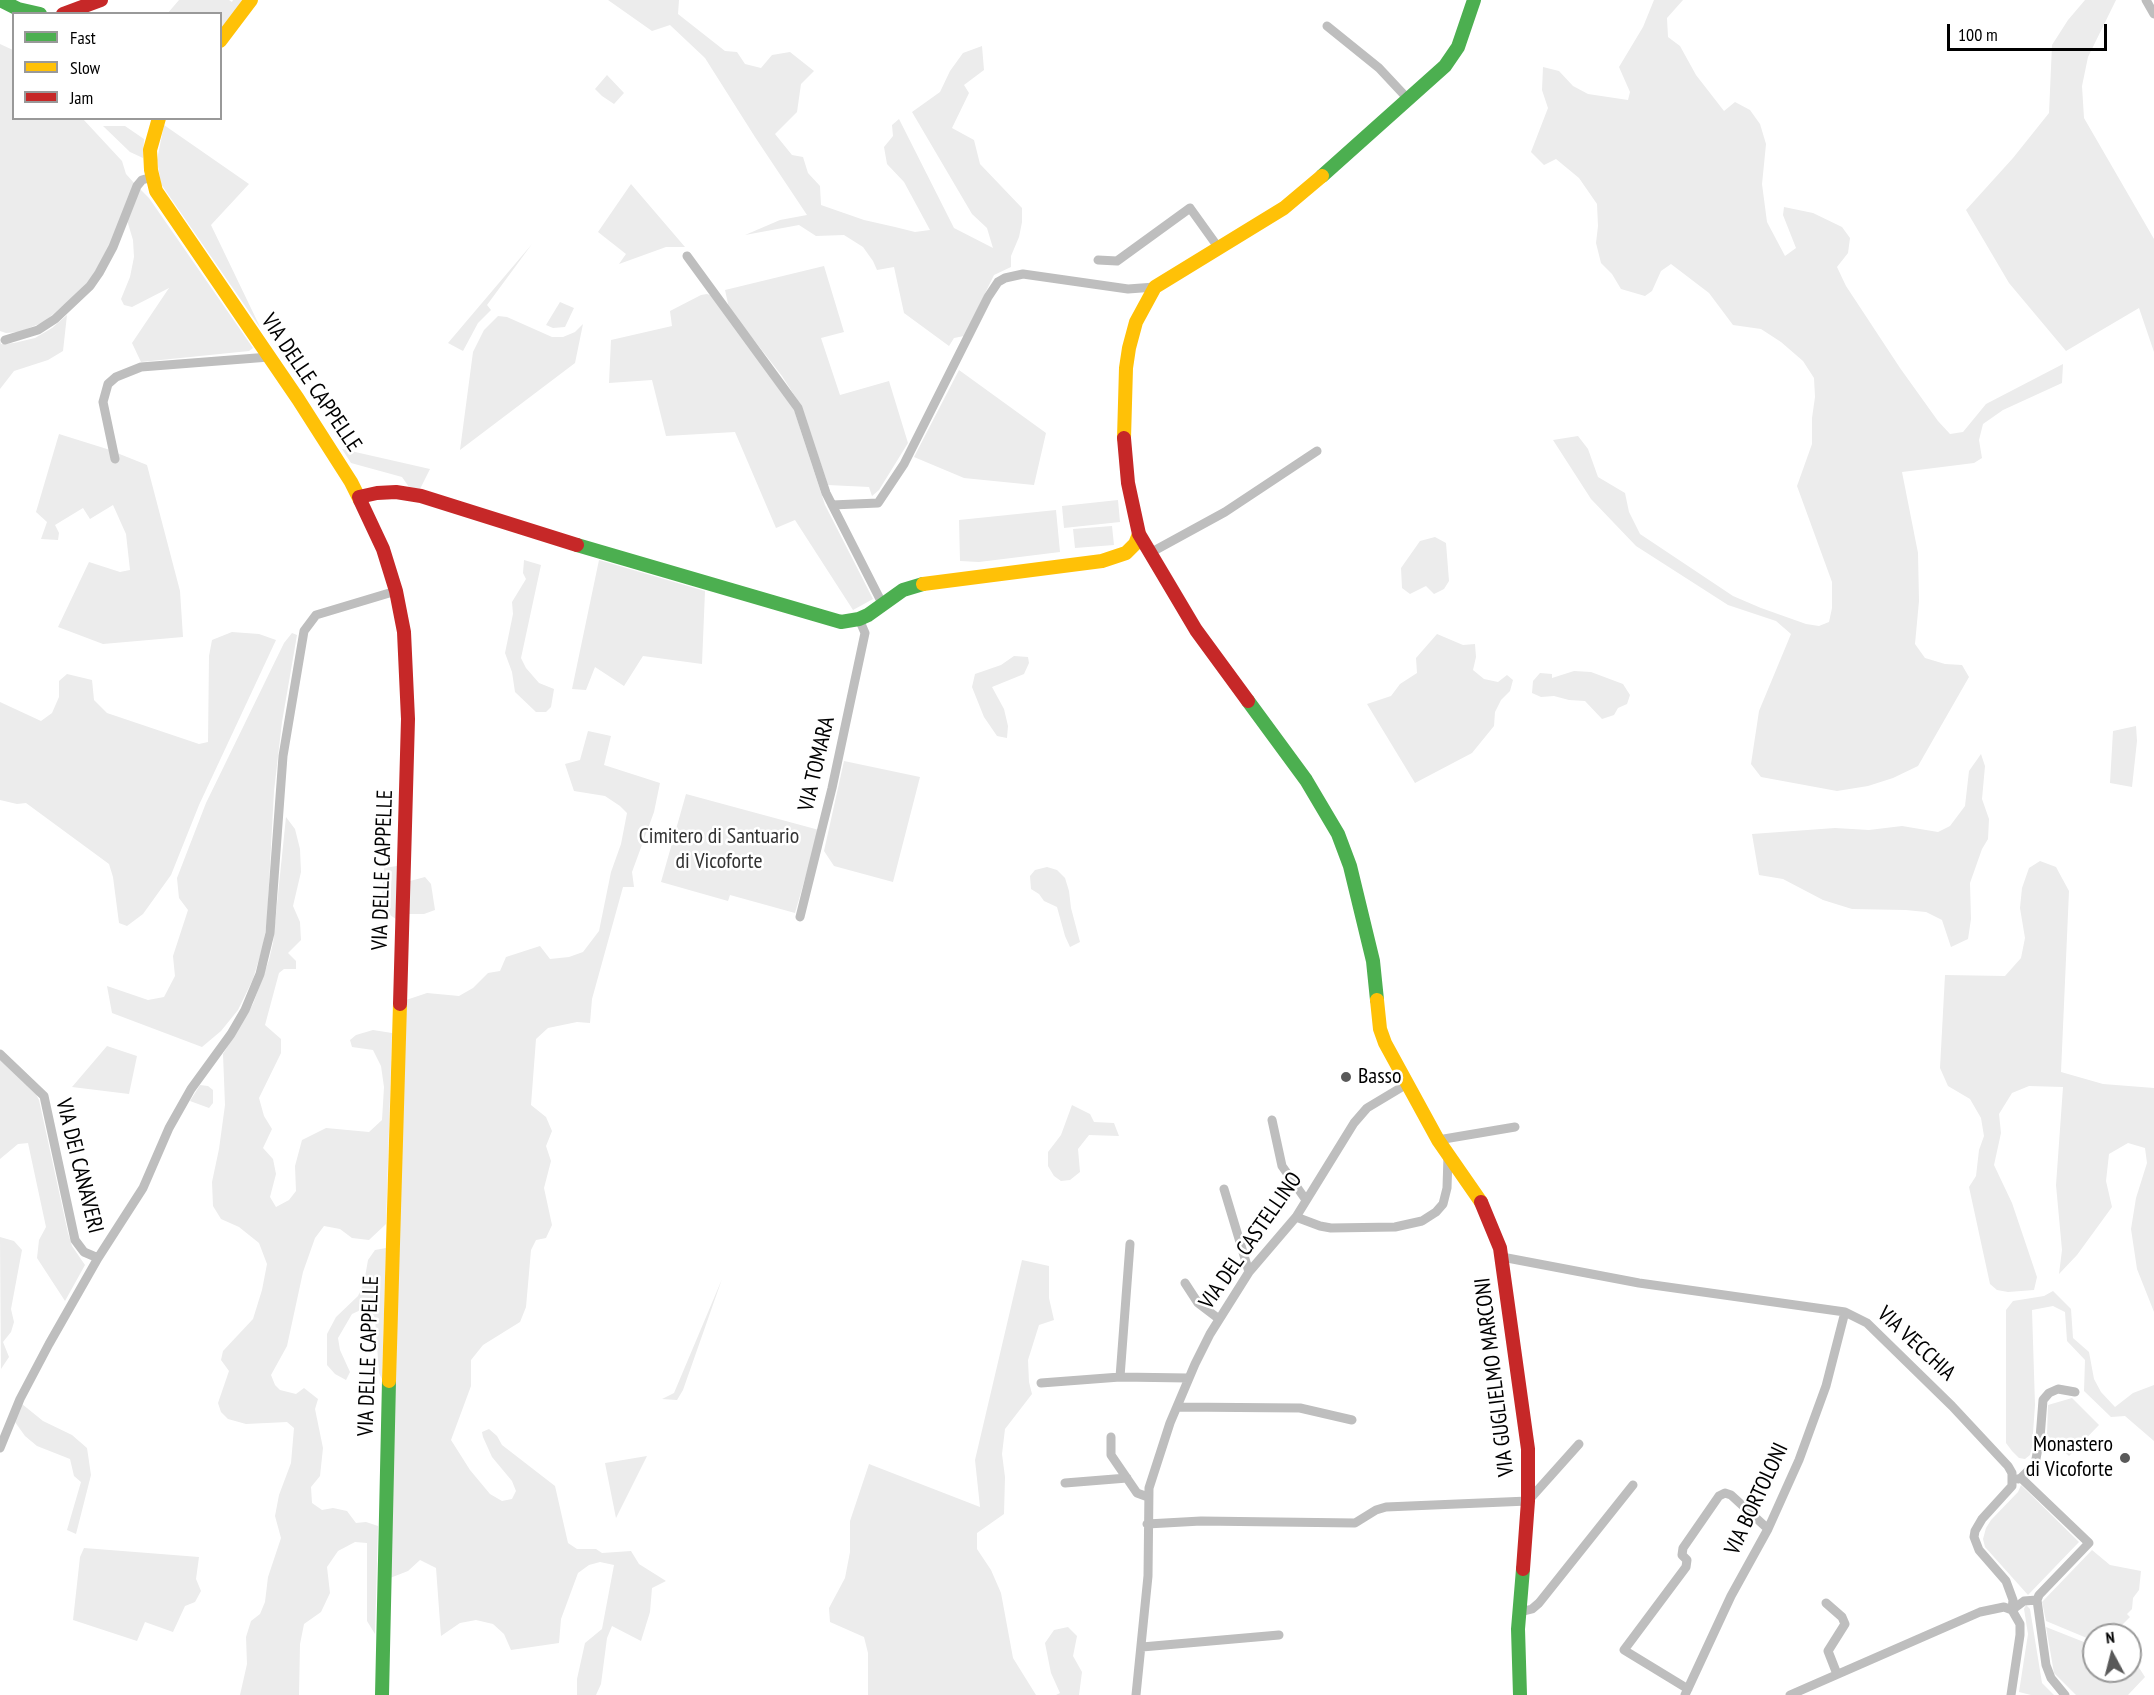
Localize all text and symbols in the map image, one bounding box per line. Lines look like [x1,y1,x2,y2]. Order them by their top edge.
legend [12,12,222,120]
scale bar [1950,12,2110,50]
text: 100 m [1958,23,1998,46]
text: Fast [70,26,96,49]
text: Slow [70,56,100,79]
text: Jam [70,86,93,109]
street label: VIA DELLE CAPPELLE [255,309,367,457]
street label: VIA TOMARA [793,714,841,814]
street label: VIA DELLE CAPPELLE [367,789,399,951]
park label: Cimitero di Santuario di Vicoforte [639,824,799,876]
place label: Basso [1358,1064,1402,1090]
marker: Basso [1339,1070,1353,1084]
street label: VIA DEI CANAVERI [50,1096,108,1236]
street label: VIA DEL CASTELLINO [1194,1167,1308,1315]
street label: VIA DELLE CAPPELLE [353,1275,385,1437]
street label: VIA GUGLIELMO MARCONI [1470,1276,1520,1478]
street label: VIA VECCHIA [1872,1301,1960,1387]
place label: Monastero di Vicoforte [2026,1432,2113,1484]
street label: VIA BORTOLONI [1720,1439,1794,1559]
marker: Monastero di Vicoforte [2118,1451,2132,1465]
north arrow [2082,1623,2142,1683]
text: N [2105,1627,2116,1648]

